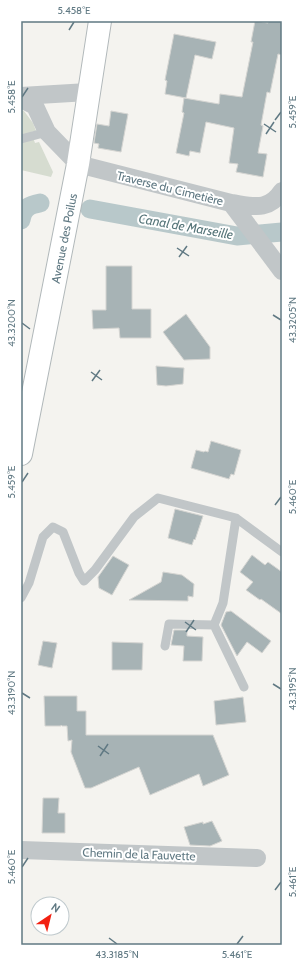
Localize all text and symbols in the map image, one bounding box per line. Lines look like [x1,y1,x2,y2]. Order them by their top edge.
text: 5.458°E [57,4,91,17]
text: 5.458°E [5,80,18,114]
text: 5.459°E [286,95,299,128]
street label: Traverse du Cimetière [115,168,225,208]
street label: Avenue des Poilus [47,192,80,284]
water label: Canal de Marseille [138,210,234,242]
text: 43.3205°N [286,297,299,343]
text: 43.3200°N [5,299,18,347]
text: 5.459°E [5,465,18,498]
text: 5.460°E [286,479,299,514]
text: 43.3195°N [286,668,299,710]
text: 43.3190°N [5,671,18,715]
street label: Chemin de la Fauvette [82,845,196,863]
text: 5.460°E [5,849,18,884]
text: 5.461°E [286,866,299,897]
north arrow [30,896,70,936]
text: N [49,900,63,916]
text: 43.3185°N [95,948,139,961]
text: 5.461°E [222,948,253,961]

